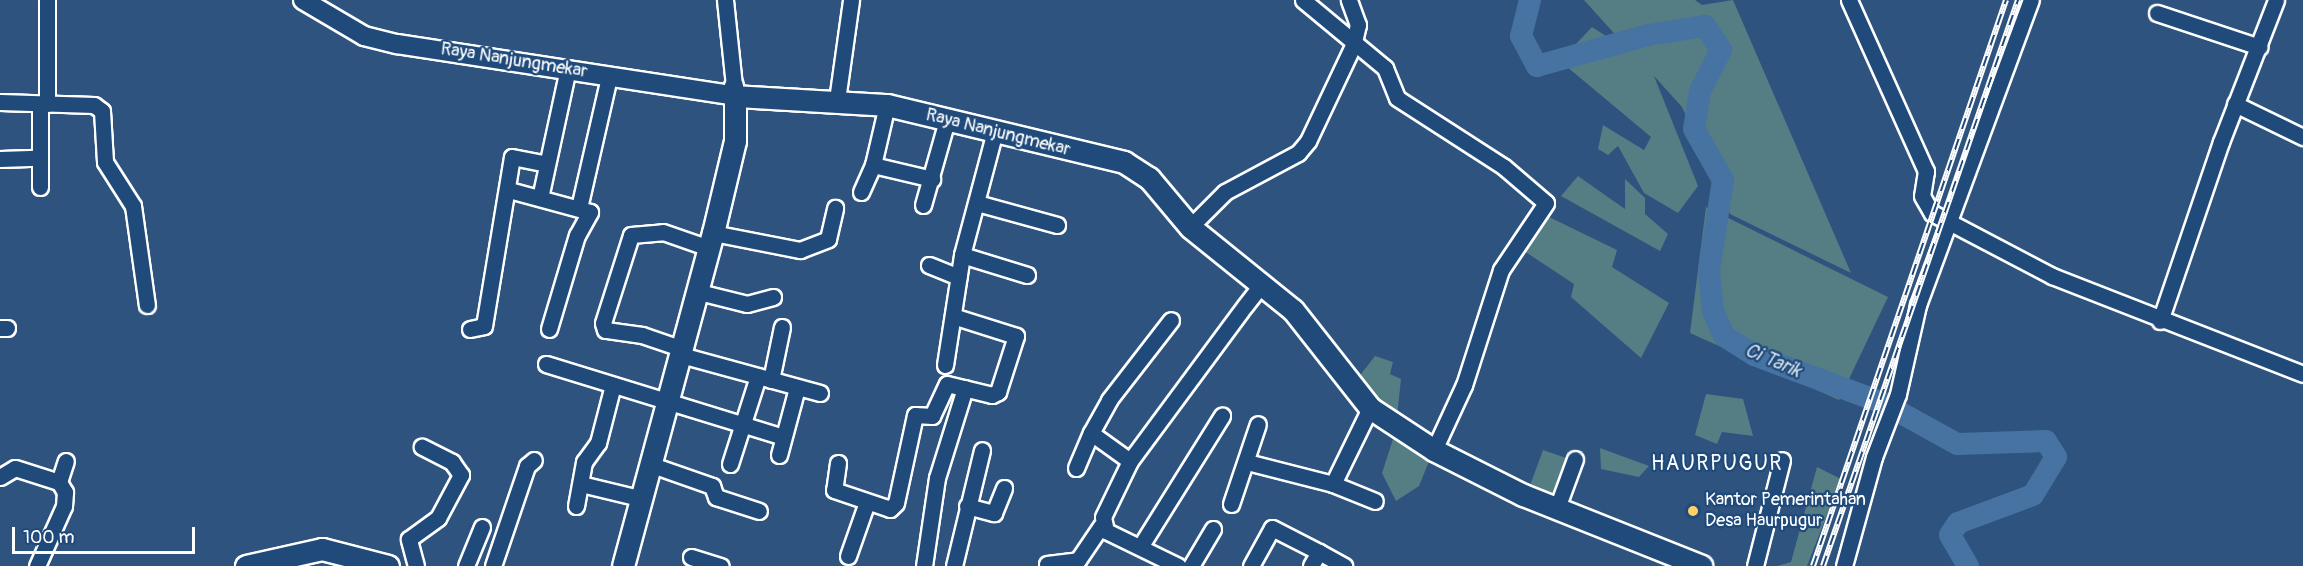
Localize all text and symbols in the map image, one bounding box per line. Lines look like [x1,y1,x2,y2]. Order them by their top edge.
street label: Raya Nanjungmekar [439,39,589,83]
street label: Raya Nanjungmekar [924,105,1072,161]
water label: Ci Tarik [1741,338,1805,382]
district label: HAURPUGUR [1651,451,1783,477]
place label: Kantor Pemerintahan Desa Haurpugur [1705,490,1866,532]
marker: Kantor Pemerintahan Desa Haurpugur [1686,504,1700,518]
scale bar [15,515,198,553]
text: 100 m [23,526,75,549]

